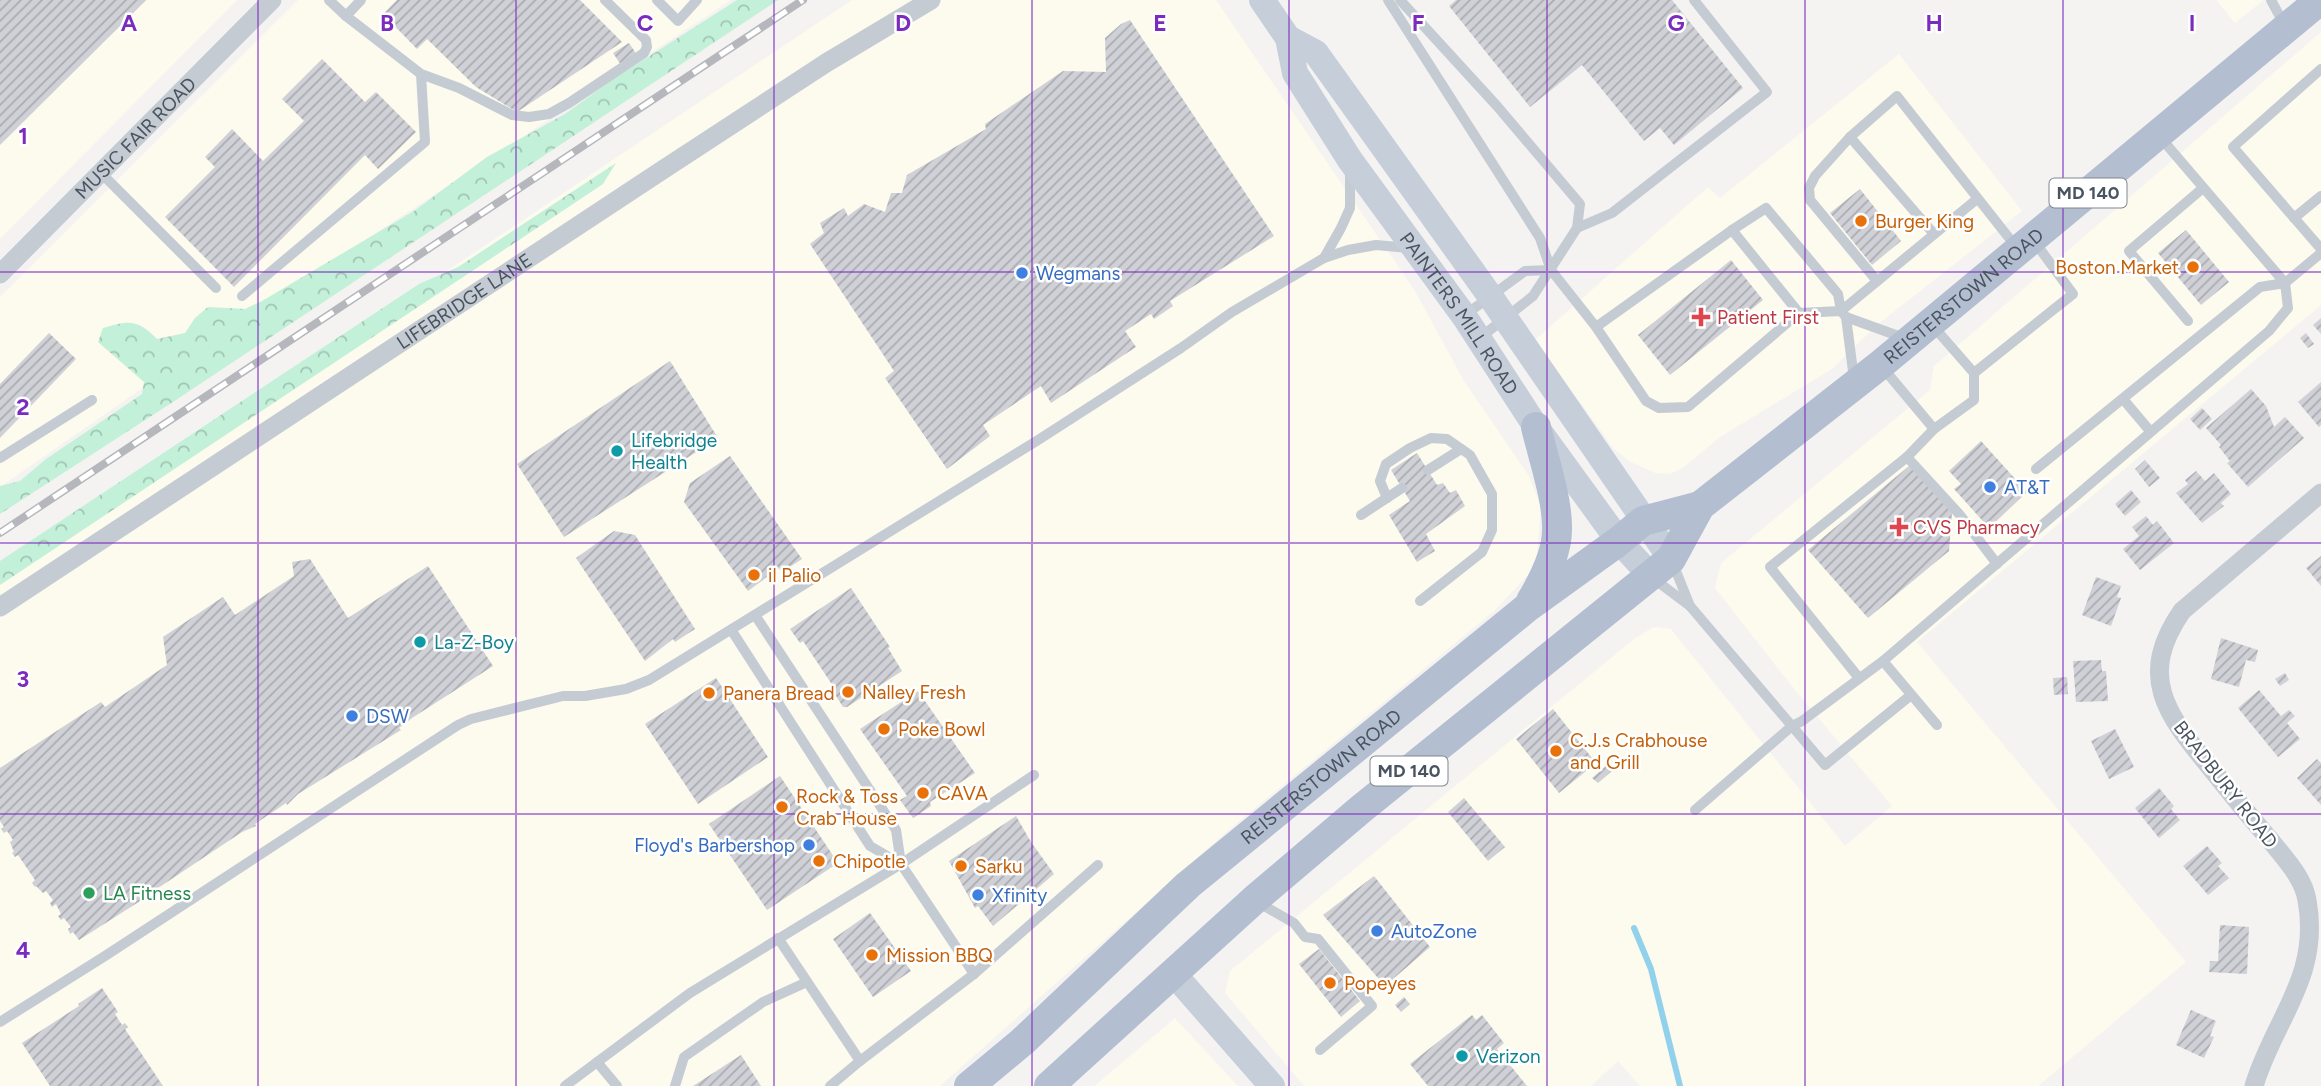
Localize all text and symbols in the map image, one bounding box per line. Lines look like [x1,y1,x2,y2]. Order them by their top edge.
text: A [121,9,138,37]
text: B [380,9,394,37]
text: C [637,9,654,37]
text: D [895,9,911,37]
text: E [1153,9,1167,37]
text: F [1412,9,1425,37]
text: G [1667,9,1685,37]
text: H [1925,9,1943,37]
text: I [2189,9,2195,37]
street label: MUSIC FAIR ROAD [70,72,201,204]
text: 1 [18,122,28,150]
road number: MD 140 [2050,178,2126,208]
place label: Burger King [1875,210,1974,233]
marker: Burger King [1853,213,1869,229]
street label: REISTERSTOWN ROAD [1879,223,2048,369]
street label: PAINTERS MILL ROAD [1395,228,1523,399]
street label: LIFEBRIDGE LANE [392,248,536,354]
place label: Boston Market [2055,256,2179,279]
marker: Boston Market [2185,259,2201,275]
place label: Wegmans [1036,262,1120,285]
marker: Wegmans [1014,265,1030,281]
place label: Patient First [1717,306,1819,329]
marker: Patient First [1691,307,1711,327]
text: 2 [16,393,30,421]
place label: Lifebridge Health [631,429,717,474]
marker: Lifebridge Health [609,443,625,459]
place label: AT&T [2004,476,2050,499]
marker: AT&T [1982,479,1998,495]
place label: CVS Pharmacy [1913,516,2040,539]
marker: CVS Pharmacy [1891,519,1907,535]
place label: il Palio [768,564,821,587]
marker: il Palio [746,567,762,583]
place label: La-Z-Boy [434,631,514,654]
marker: La-Z-Boy [412,634,428,650]
text: 3 [17,665,29,693]
place label: Nalley Fresh [862,681,966,704]
place label: Panera Bread [723,682,835,705]
marker: Nalley Fresh [840,684,856,700]
marker: Panera Bread [701,685,717,701]
street label: REISTERSTOWN ROAD [1236,704,1406,849]
place label: DSW [366,705,410,728]
marker: DSW [344,708,360,724]
street label: BRADBURY ROAD [2169,716,2282,853]
place label: Poke Bowl [898,718,985,741]
marker: Poke Bowl [876,721,892,737]
place label: C.J.s Crabhouse and Grill [1570,729,1707,774]
marker: C.J.s Crabhouse and Grill [1548,743,1564,759]
road number: MD 140 [1370,756,1448,786]
place label: CAVA [937,782,988,805]
place label: Rock & Toss Crab House [796,785,898,830]
marker: CAVA [915,785,931,801]
marker: Rock & Toss Crab House [774,799,790,815]
place label: Floyd's Barbershop [634,834,795,857]
marker: Floyd's Barbershop [801,837,817,853]
place label: Chipotle [833,850,906,873]
marker: Chipotle [811,853,827,869]
place label: Sarku [975,855,1023,878]
marker: Sarku [953,858,969,874]
place label: LA Fitness [103,882,191,905]
place label: Xfinity [992,884,1047,907]
marker: LA Fitness [81,885,97,901]
marker: Xfinity [970,887,986,903]
place label: AutoZone [1391,920,1477,943]
marker: AutoZone [1369,923,1385,939]
text: 4 [16,936,30,964]
place label: Mission BBQ [886,944,993,967]
marker: Mission BBQ [864,947,880,963]
place label: Popeyes [1344,972,1416,995]
marker: Popeyes [1322,975,1338,991]
place label: Verizon [1476,1045,1541,1068]
marker: Verizon [1454,1048,1470,1064]

